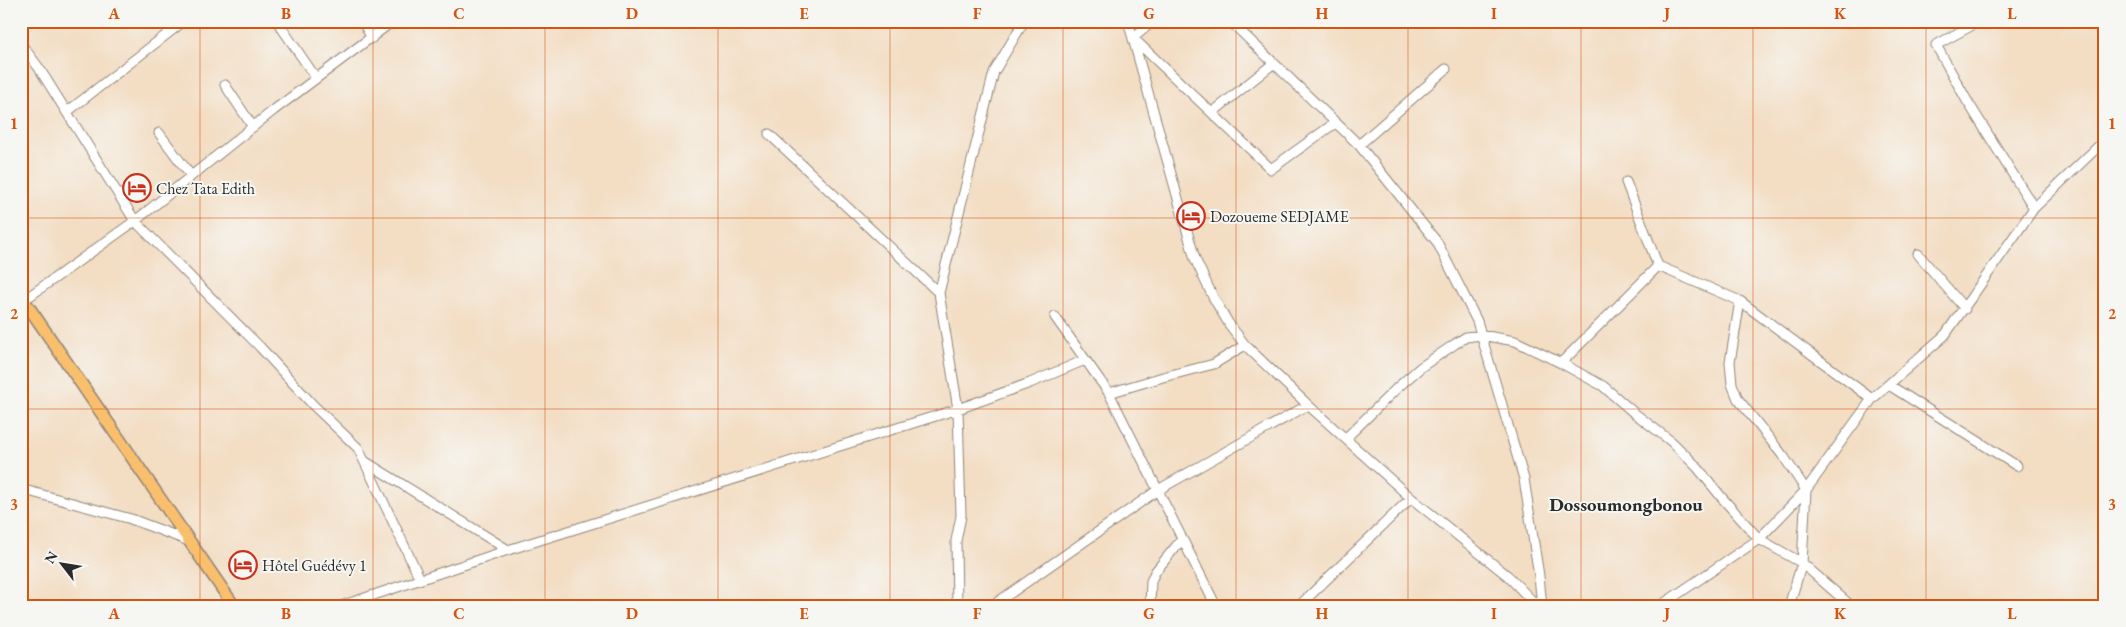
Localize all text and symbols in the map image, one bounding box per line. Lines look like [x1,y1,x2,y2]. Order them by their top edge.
text: A [107,3,120,24]
text: B [281,3,291,24]
text: C [453,3,465,24]
text: D [626,3,638,24]
text: E [799,3,809,24]
text: F [973,3,982,24]
text: G [1143,3,1155,24]
text: H [1316,3,1329,24]
text: I [1491,3,1497,24]
text: J [1662,3,1670,24]
text: K [1834,3,1847,24]
text: L [2007,3,2017,24]
text: 1 [10,113,18,134]
text: 1 [2108,113,2116,134]
hotel icon: Chez Tata Edith [122,173,152,203]
place label: Chez Tata Edith [156,178,255,199]
hotel icon: Dozoueme SEDJAME [1176,201,1206,231]
place label: Dozoueme SEDJAME [1210,206,1349,227]
text: 2 [10,303,19,324]
text: 2 [2108,303,2117,324]
district label: Dossoumongbonou [1549,492,1703,517]
text: 3 [10,494,18,515]
text: 3 [2108,494,2116,515]
north arrow [38,540,88,590]
text: N [40,547,62,567]
hotel icon: Hôtel Guédévy 1 [228,550,258,580]
place label: Hôtel Guédévy 1 [262,555,367,576]
text: A [107,603,120,624]
text: B [281,603,291,624]
text: C [453,603,465,624]
text: D [626,603,638,624]
text: E [799,603,809,624]
text: F [973,603,982,624]
text: G [1143,603,1155,624]
text: H [1316,603,1329,624]
text: I [1491,603,1497,624]
text: J [1662,603,1670,624]
text: K [1834,603,1847,624]
text: L [2007,603,2017,624]

